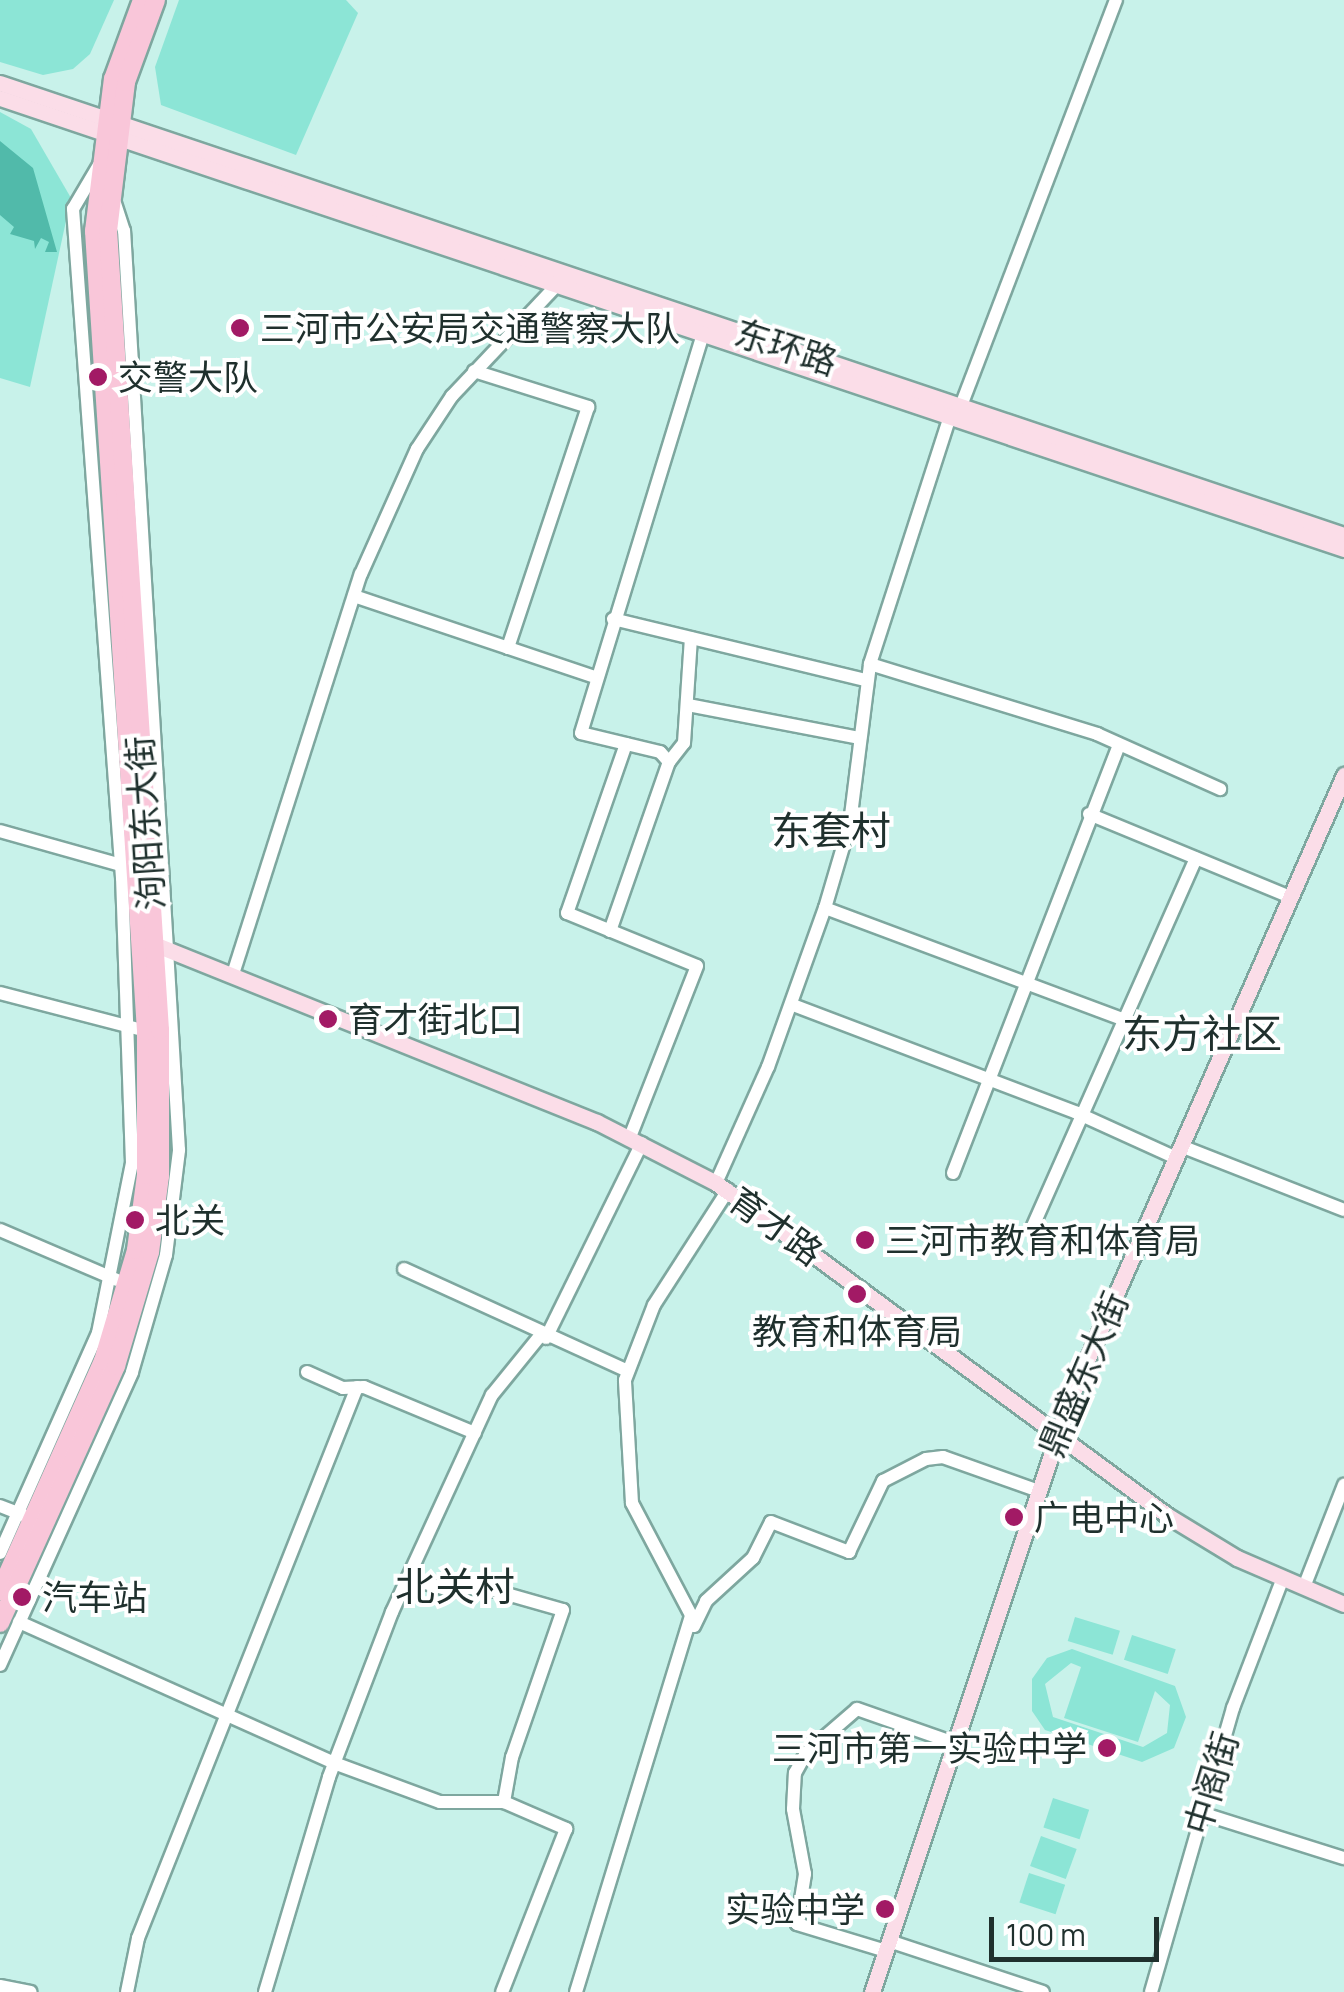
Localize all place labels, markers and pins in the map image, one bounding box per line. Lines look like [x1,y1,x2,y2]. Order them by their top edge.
place label: 三河市公安局交通警察大队 [260,307,680,349]
marker: 三河市公安局交通警察大队 [229,317,251,339]
place label: 交警大队 [118,356,258,398]
marker: 交警大队 [87,366,109,388]
place label: 育才街北口 [348,998,523,1040]
marker: 育才街北口 [317,1008,339,1030]
place label: 北关 [155,1199,225,1241]
marker: 北关 [124,1209,146,1231]
place label: 三河市教育和体育局 [885,1219,1200,1261]
marker: 三河市教育和体育局 [854,1229,876,1251]
marker: 教育和体育局 [846,1283,868,1305]
place label: 教育和体育局 [752,1310,962,1352]
place label: 广电中心 [1034,1496,1174,1538]
marker: 广电中心 [1003,1506,1025,1528]
place label: 汽车站 [42,1576,147,1618]
marker: 汽车站 [11,1586,33,1608]
place label: 三河市第一实验中学 [772,1727,1087,1769]
marker: 三河市第一实验中学 [1096,1737,1118,1759]
place label: 实验中学 [725,1888,865,1930]
marker: 实验中学 [874,1898,896,1920]

